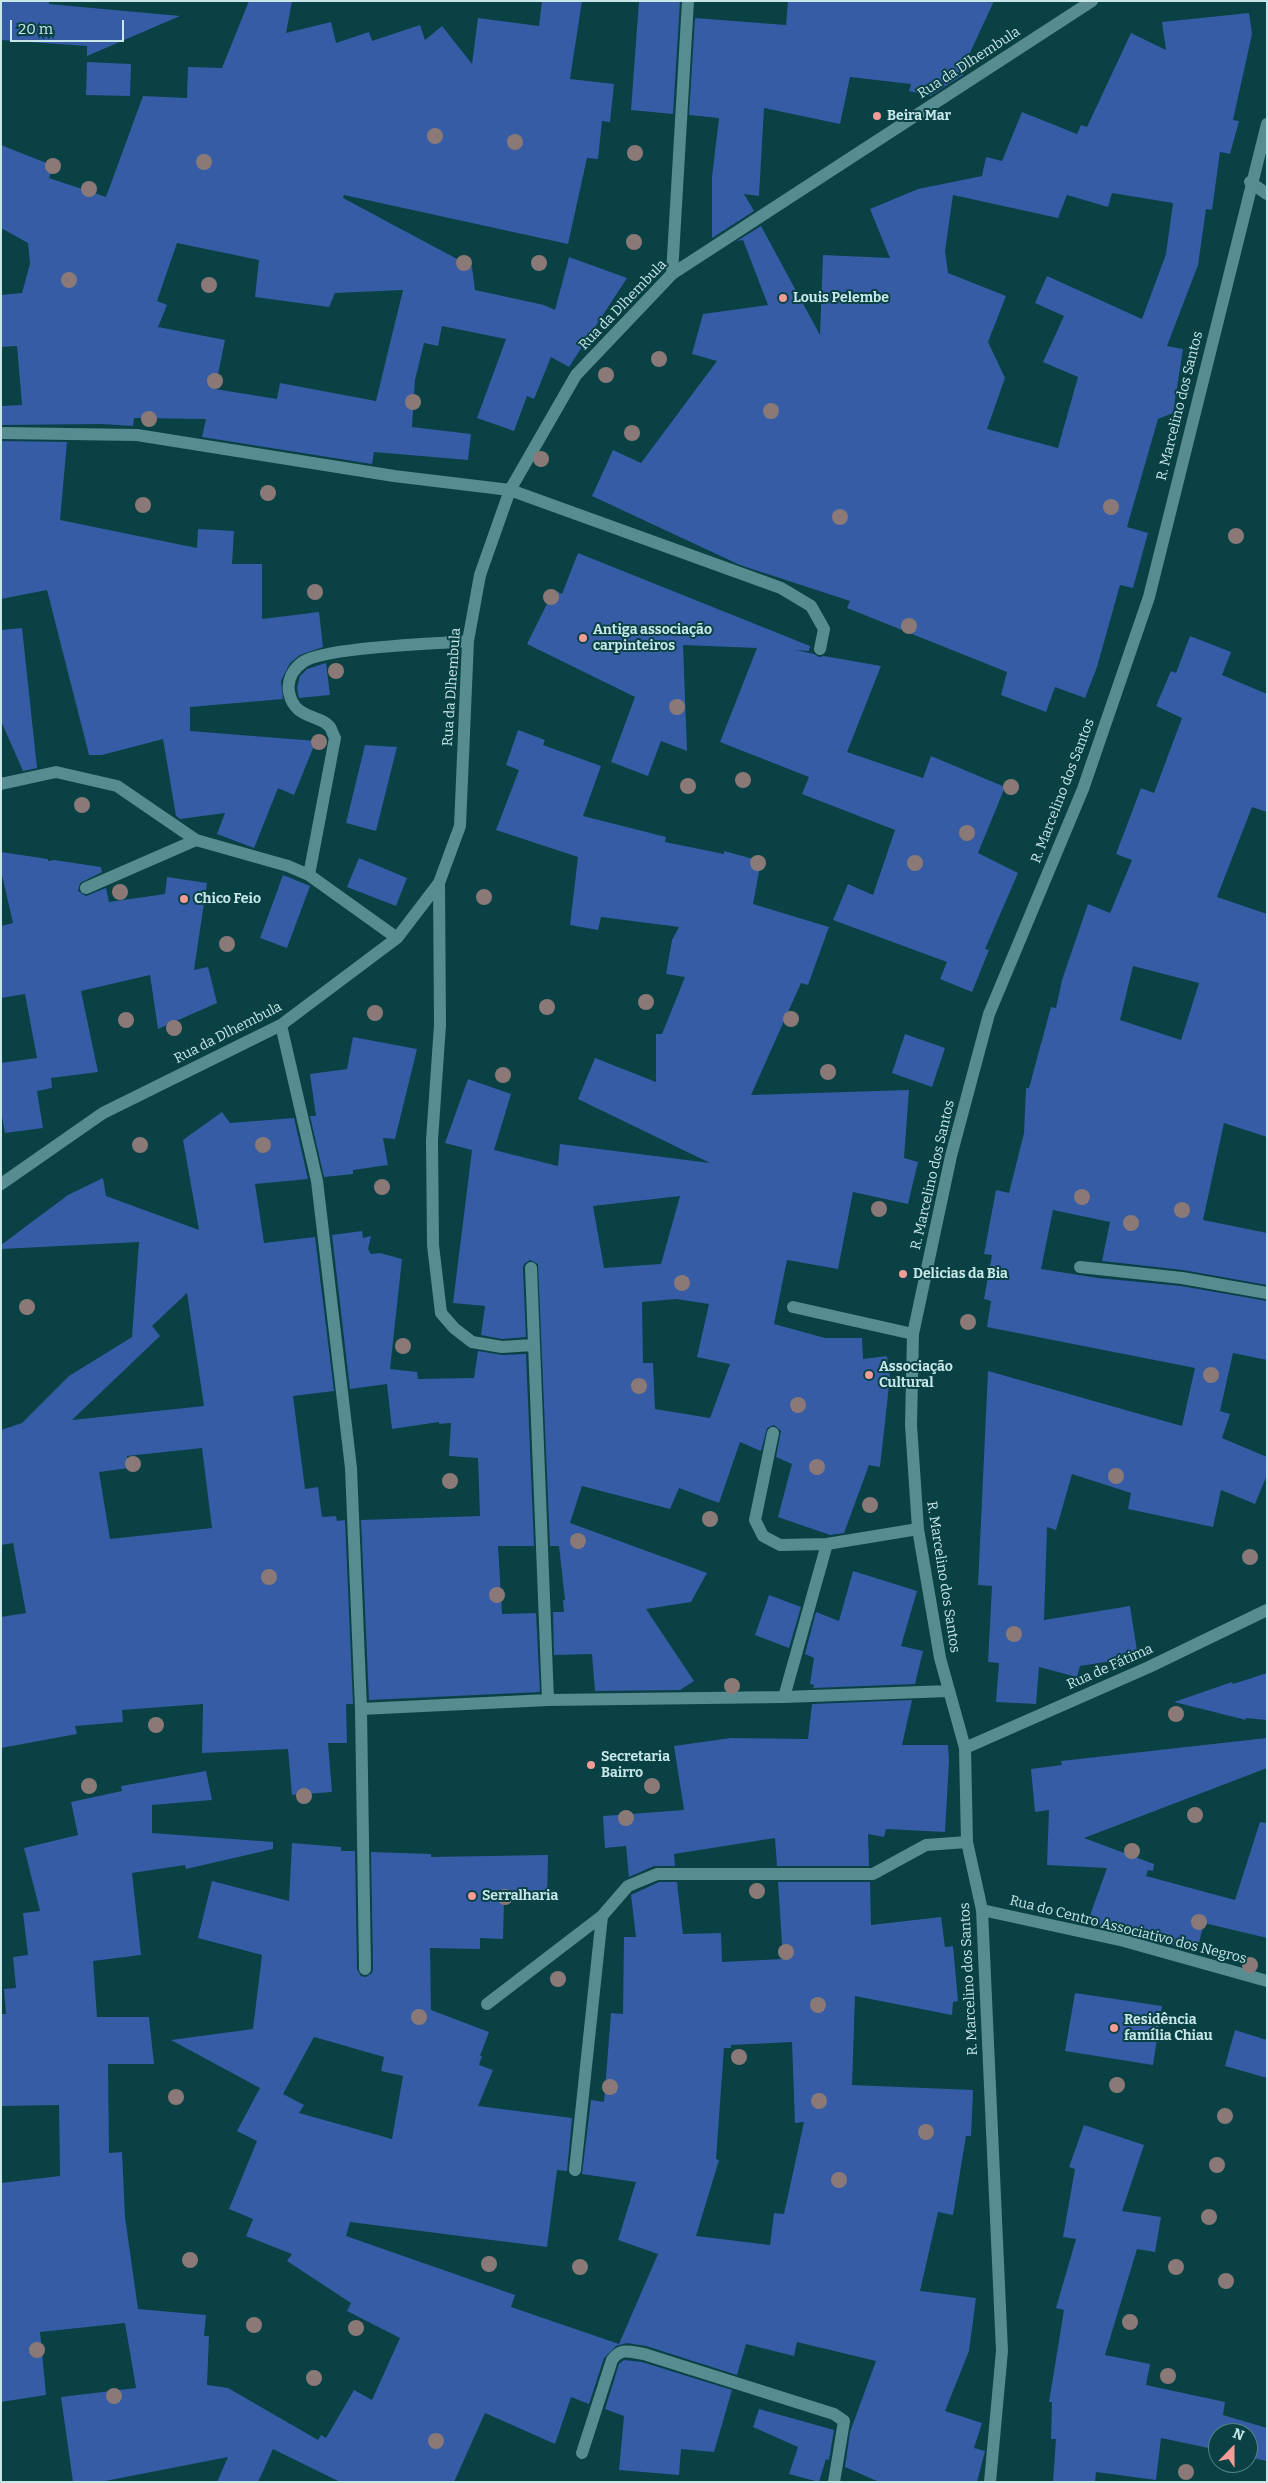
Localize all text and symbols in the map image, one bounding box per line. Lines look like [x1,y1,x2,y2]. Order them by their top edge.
scale bar [12,10,126,42]
text: 20 m [18,20,53,38]
street label: Rua da Dlhembula [915,24,1023,102]
place label: Beira Mar [887,108,951,124]
marker: Beira Mar [871,110,883,122]
street label: Rua da Dlhembula [576,256,670,354]
place label: Louis Pelembe [793,290,889,306]
marker: Louis Pelembe [777,292,789,304]
street label: R. Marcelino dos Santos [1153,330,1207,482]
place label: Antiga associação carpinteiros [593,622,712,654]
street label: Rua da Dlhembula [439,627,465,747]
marker: Antiga associação carpinteiros [577,632,589,644]
street label: R. Marcelino dos Santos [1028,716,1098,866]
place label: Chico Feio [194,891,261,907]
marker: Chico Feio [178,893,190,905]
street label: Rua da Dlhembula [171,999,285,1067]
street label: R. Marcelino dos Santos [908,1098,958,1252]
place label: Delicias da Bia [913,1266,1008,1282]
marker: Delicias da Bia [897,1268,909,1280]
place label: Associação Cultural [879,1359,953,1391]
marker: Associação Cultural [863,1369,875,1381]
street label: R. Marcelino dos Santos [923,1500,963,1654]
street label: Rua de Fátima [1064,1641,1156,1693]
place label: Secretaria Bairro [601,1749,670,1781]
marker: Secretaria Bairro [585,1759,597,1771]
place label: Serralharia [482,1888,558,1904]
marker: Serralharia [466,1890,478,1902]
street label: Rua do Centro Associativo dos Negros [1008,1892,1248,1968]
street label: R. Marcelino dos Santos [957,1902,981,2056]
place label: Residência família Chiau [1124,2012,1213,2044]
marker: Residência família Chiau [1108,2022,1120,2034]
north arrow [1208,2423,1258,2473]
text: N [1230,2425,1247,2444]

